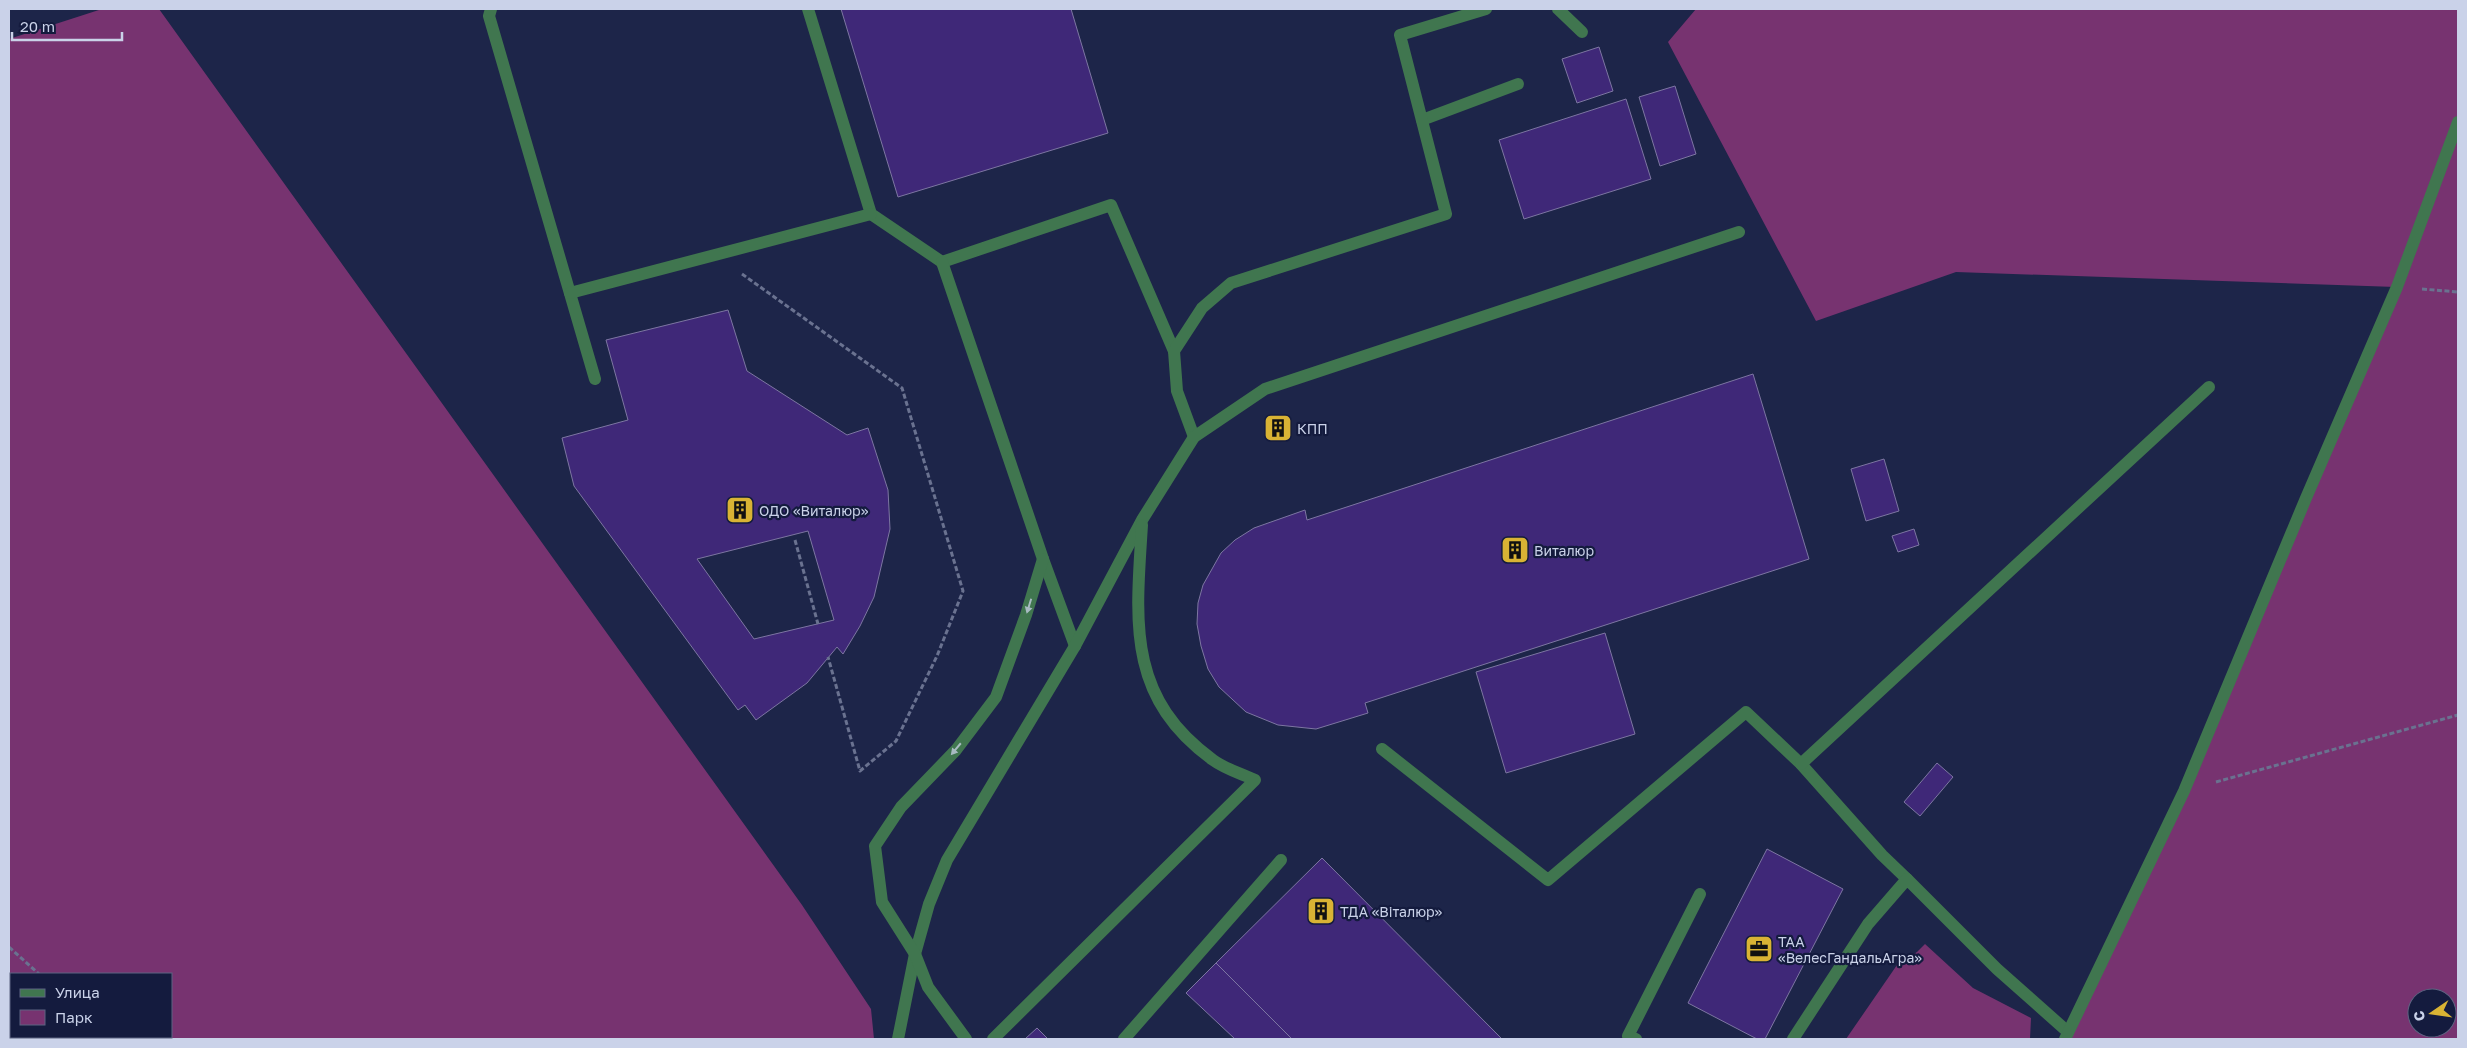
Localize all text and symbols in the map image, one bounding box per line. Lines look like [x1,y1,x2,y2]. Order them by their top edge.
scale bar [12,10,122,42]
text: 20 m [20,17,55,35]
building icon: КПП [1263,413,1293,443]
place label: КПП [1297,420,1328,437]
building icon: ОДО «Виталюр» [725,495,755,525]
place label: ОДО «Виталюр» [759,502,869,519]
building icon: Виталюр [1500,535,1530,565]
place label: Виталюр [1534,542,1594,559]
one-way arrow [1024,599,1032,614]
one-way arrow [951,743,962,755]
building icon: ТДА «Віталюр» [1306,896,1336,926]
place label: ТДА «Віталюр» [1340,903,1443,920]
place label: ТАА «ВелесГандальАгра» [1778,933,1922,966]
office icon: ТАА «ВелесГандальАгра» [1744,934,1774,964]
legend [10,973,172,1038]
text: Улица [55,983,100,1001]
north arrow [2407,988,2457,1038]
text: Парк [55,1008,93,1026]
text: С [2409,1009,2428,1023]

